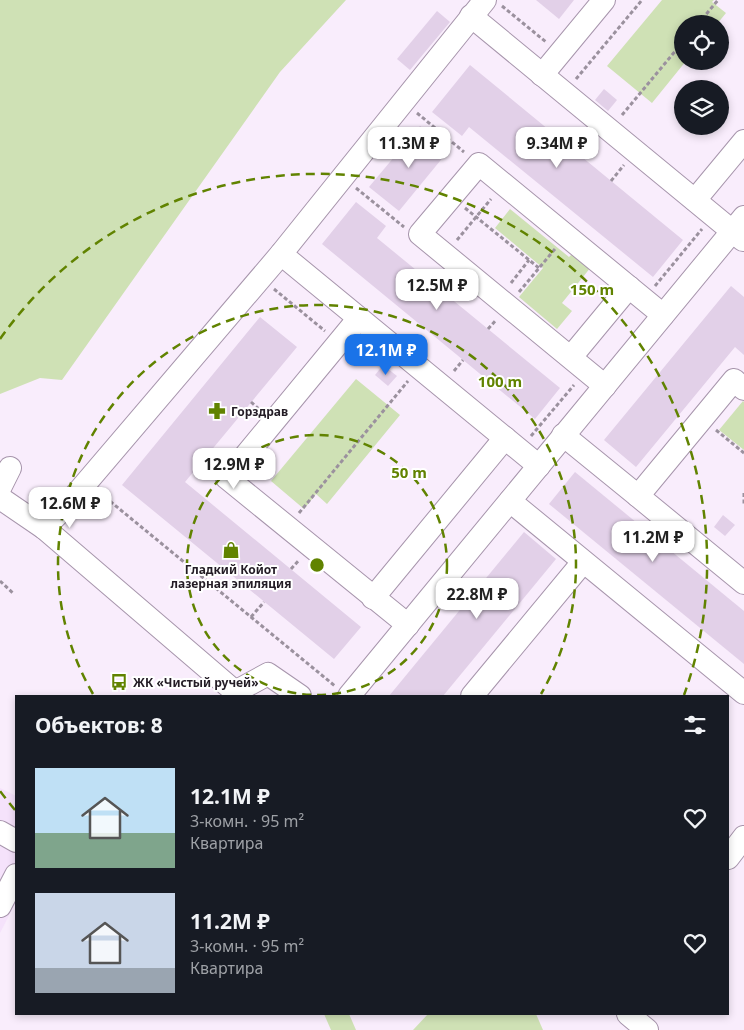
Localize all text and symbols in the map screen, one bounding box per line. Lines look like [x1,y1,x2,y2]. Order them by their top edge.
map controls [674,15,729,135]
button: locate [674,15,729,70]
button: layers [674,80,729,135]
pin: 11.3M ₽ [363,126,455,169]
pin: 9.34M ₽ [511,126,603,169]
text: 11.3M ₽ [379,132,439,154]
text: 9.34M ₽ [527,132,587,154]
pin: 12.5M ₽ [391,268,483,311]
text: 12.5M ₽ [407,274,467,296]
text: 150 m [570,279,614,299]
pin: 12.1M ₽ [340,334,432,376]
text: 12.1M ₽ [356,339,416,361]
text: 100 m [478,371,522,391]
pharmacy icon: Горздрав [207,401,227,421]
place label: Горздрав [231,403,288,420]
pin: 12.9M ₽ [188,448,280,490]
text: 12.9M ₽ [204,453,264,475]
text: 50 m [391,462,427,482]
pin: 12.6M ₽ [24,486,116,529]
text: 12.6M ₽ [40,492,100,514]
pin: 11.2M ₽ [607,520,699,563]
text: 11.2M ₽ [623,526,683,548]
shop icon: Гладкий Койот лазерная эпиляция [221,540,241,560]
centre of rings [308,556,326,574]
place label: Гладкий Койот лазерная эпиляция [171,561,291,592]
pin: 22.8M ₽ [431,578,523,620]
text: 22.8M ₽ [447,583,507,605]
bus stop icon: ЖК «Чистый ручей» [109,672,129,692]
place label: ЖК «Чистый ручей» [133,674,259,691]
text: Объектов: 8 [35,711,163,739]
icon: filters [681,711,709,739]
text: 12.1M ₽ [190,782,270,810]
icon: home [75,788,135,848]
icon: heart [681,804,709,832]
text: 3-комн. · 95 m² [190,810,304,832]
text: Квартира [190,832,264,854]
text: 11.2M ₽ [190,907,270,935]
icon: home [75,913,135,973]
icon: heart [681,929,709,957]
text: 3-комн. · 95 m² [190,935,304,957]
text: Квартира [190,957,264,979]

